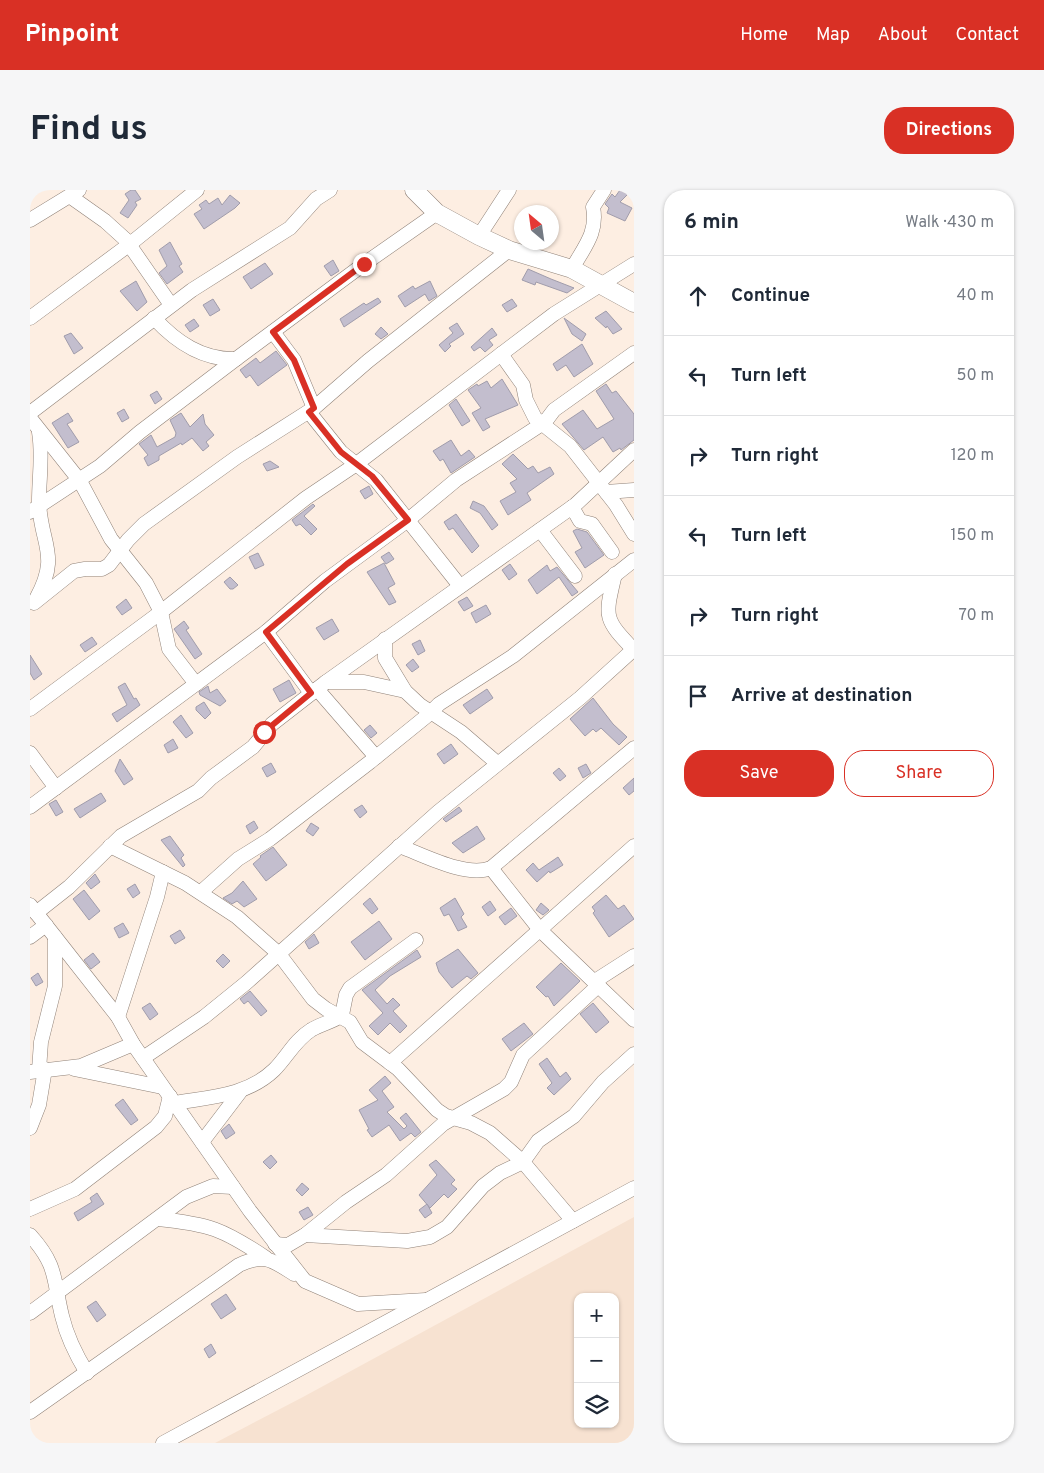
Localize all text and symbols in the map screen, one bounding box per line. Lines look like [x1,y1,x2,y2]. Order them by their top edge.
text: Pinpoint [25,20,119,50]
text: Home [740,24,788,47]
text: Map [816,24,850,47]
text: About [878,24,927,47]
text: Contact [955,24,1019,47]
button: Directions [884,107,1014,154]
text: Find us [30,108,148,152]
north arrow [514,205,559,250]
text: 6 min [684,209,739,236]
text: Walk · 430 m [905,213,994,233]
route end [353,253,376,276]
icon: ahead [684,282,712,310]
text: Continue [731,284,810,308]
text: 40 m [956,286,994,306]
icon: left [684,362,712,390]
text: Turn left [731,364,807,388]
text: 50 m [957,366,994,386]
icon: right [684,442,712,470]
text: Turn right [731,444,819,468]
text: 120 m [951,446,994,466]
icon: left [684,522,712,550]
text: Turn left [731,524,807,548]
text: 150 m [951,526,994,546]
icon: right [684,602,712,630]
text: Turn right [731,604,819,628]
text: 70 m [959,606,994,626]
icon: arrive [684,682,712,710]
text: Arrive at destination [731,684,912,708]
route start [253,721,276,744]
button: Save [684,750,834,797]
button: Share [844,750,994,797]
map controls [574,1293,619,1428]
button: + [574,1293,619,1338]
button: − [574,1338,619,1383]
button: layers [574,1383,619,1428]

